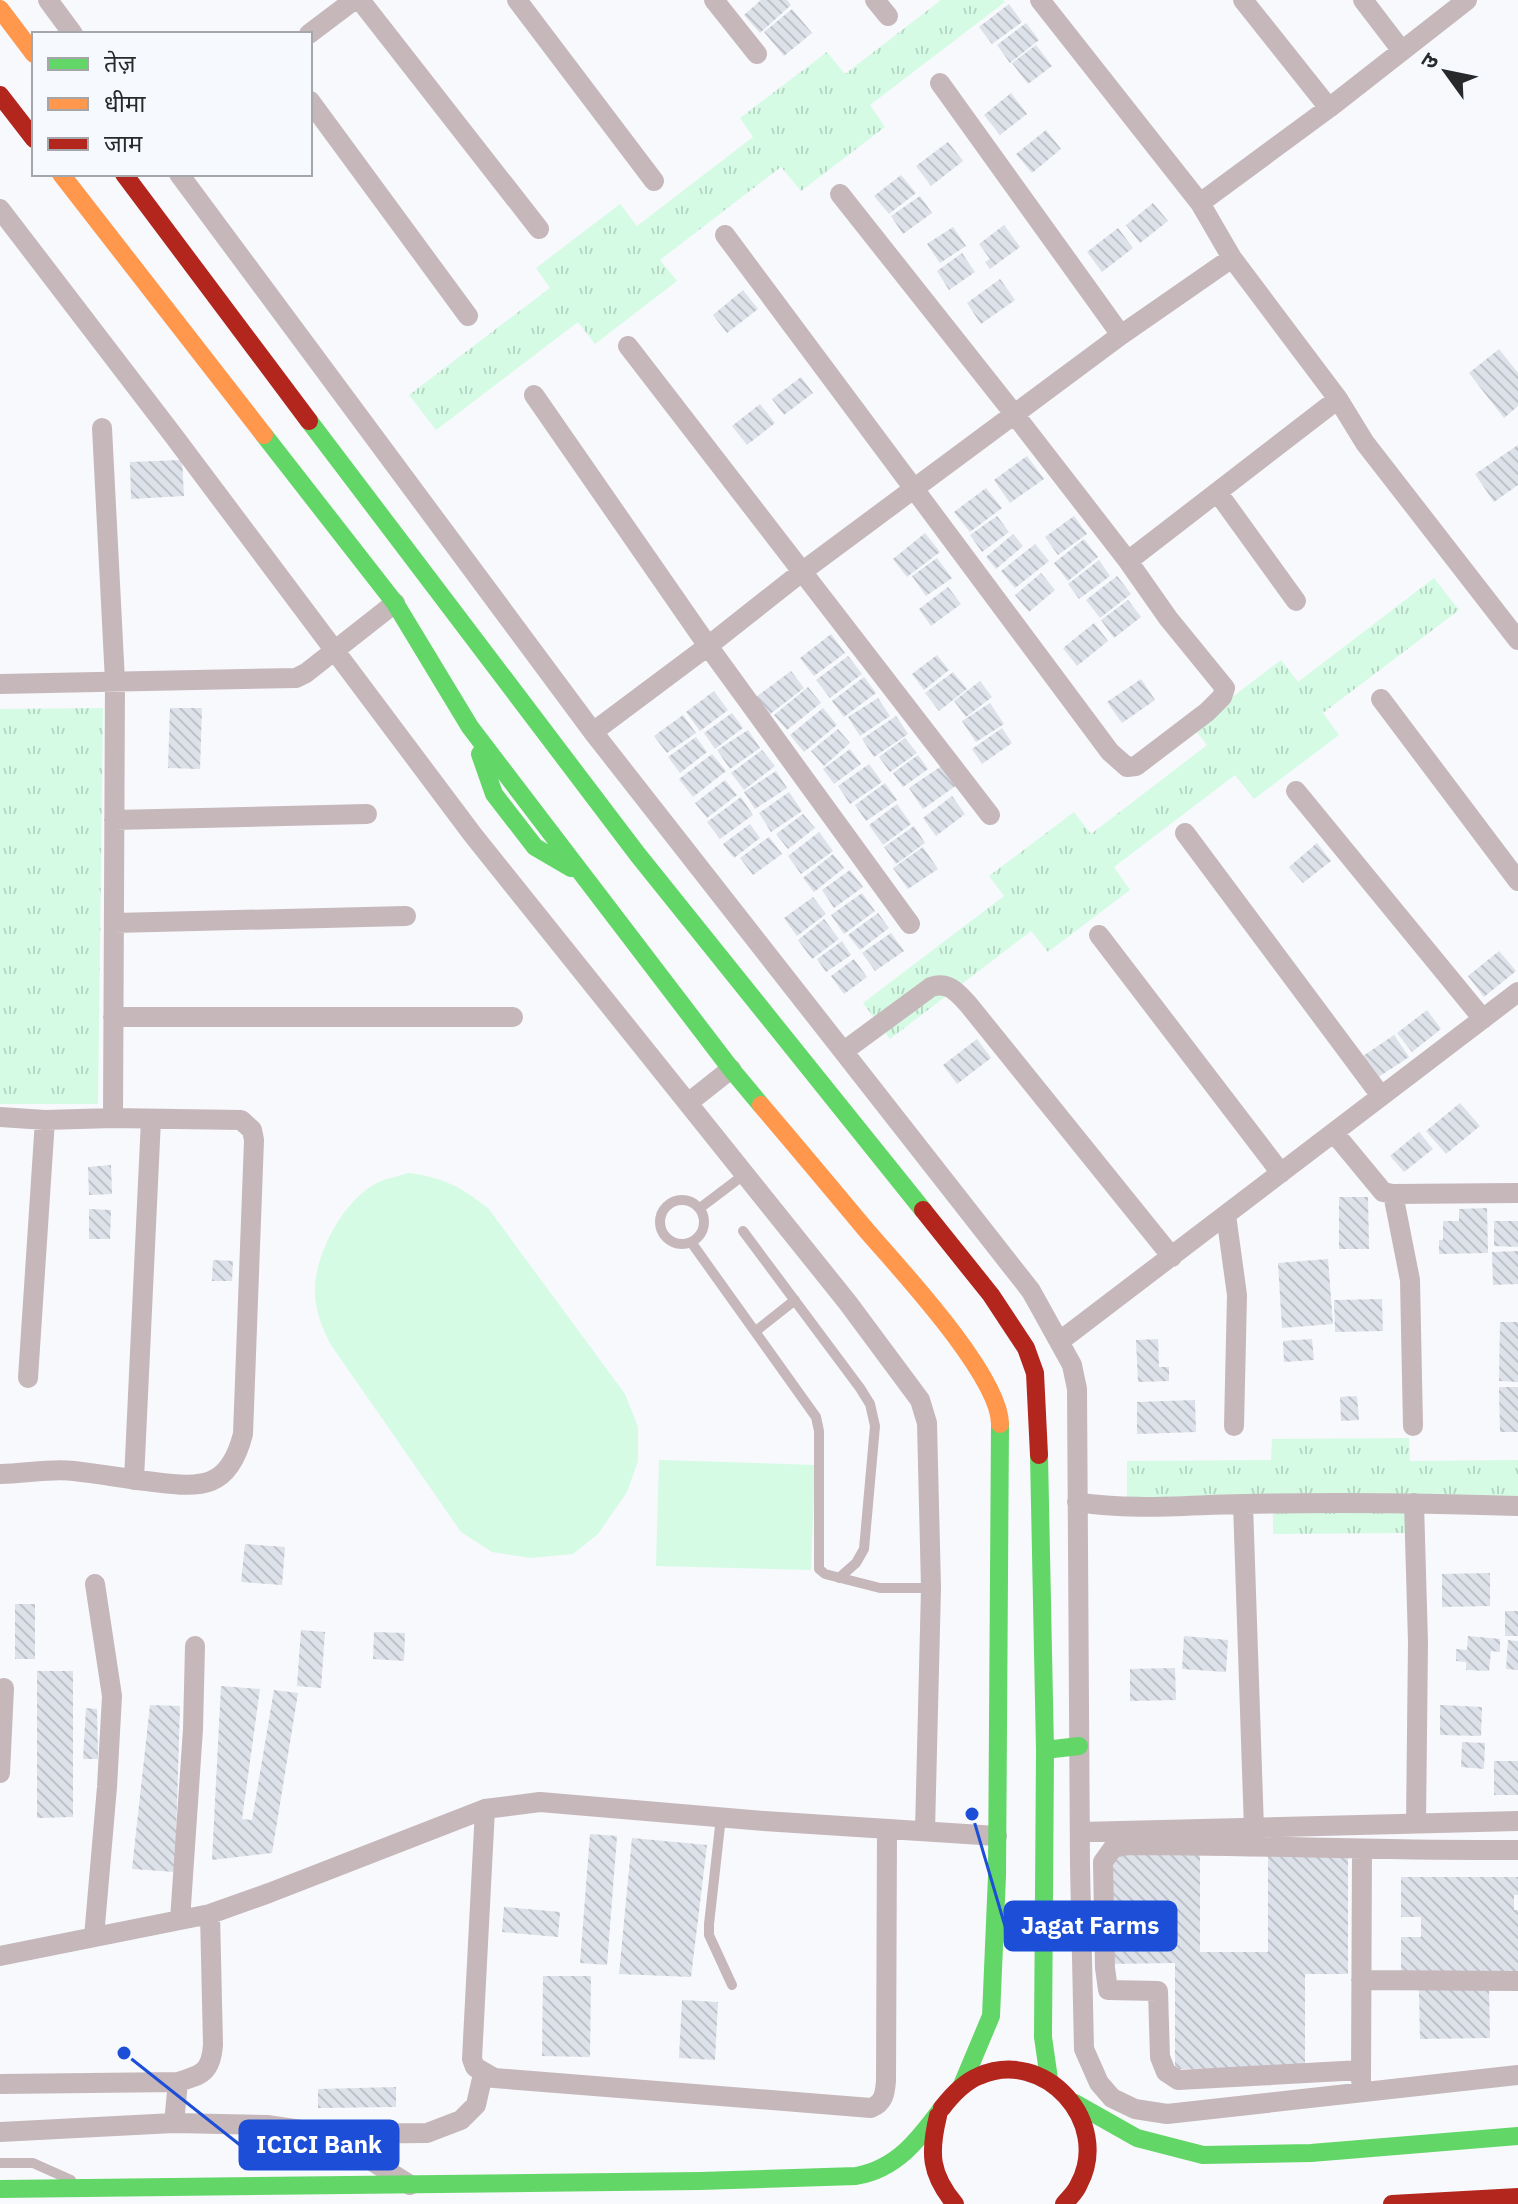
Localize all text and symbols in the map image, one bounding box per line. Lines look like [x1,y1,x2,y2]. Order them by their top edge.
legend [32,32,312,176]
north arrow [1406,32,1486,112]
text: तेज़ [104,47,137,79]
text: उ [1413,47,1445,74]
text: धीमा [104,87,146,119]
text: जाम [104,127,143,159]
callout: Jagat Farms [1005,1902,1176,1950]
text: Jagat Farms [1021,1909,1159,1941]
callout: ICICI Bank [240,2121,398,2169]
text: ICICI Bank [256,2128,382,2160]

